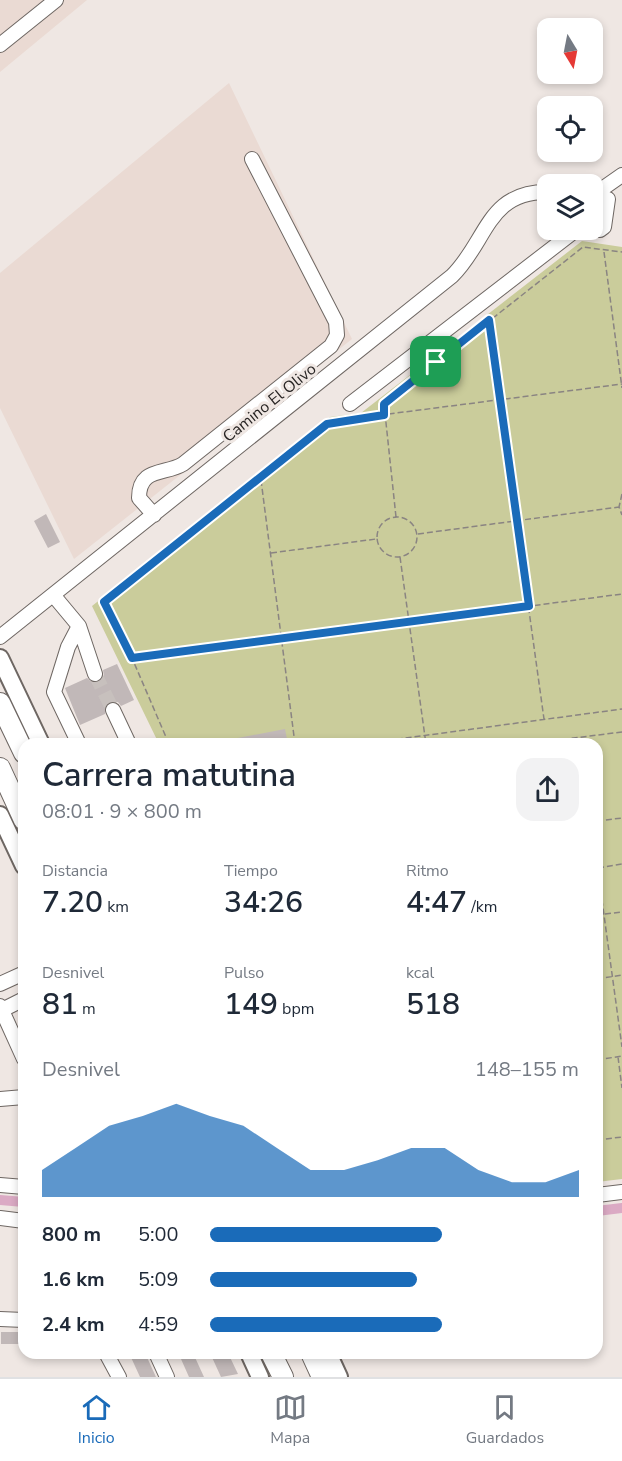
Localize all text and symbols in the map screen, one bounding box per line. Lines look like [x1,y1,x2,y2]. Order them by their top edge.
north arrow [537,18,603,84]
map controls [537,18,603,240]
button: locate [537,96,603,162]
button: layers [537,174,603,240]
pin [410,336,461,387]
icon: arrive [419,345,452,378]
street label: Camino El Olivo [218,358,321,447]
text: Carrera matutina [42,753,296,798]
button: share [516,758,579,821]
text: 08:01 · 9 × 800 m [42,798,202,825]
text: Distancia [42,860,108,882]
text: Tiempo [224,860,278,882]
text: Ritmo [406,860,449,882]
text: 7.20 [42,882,103,923]
text: 34:26 [224,882,303,923]
text: 4:47 [406,882,467,923]
text: km [103,896,129,918]
text: /km [467,896,497,918]
text: Desnivel [42,962,104,984]
text: Pulso [224,962,264,984]
text: kcal [406,962,434,984]
text: 81 [42,984,78,1025]
text: 149 [224,984,278,1025]
text: 518 [406,984,460,1025]
text: m [78,998,96,1020]
text: bpm [278,998,314,1020]
text: Desnivel [42,1056,120,1083]
text: 148–155 m [475,1056,579,1083]
text: 800 m [42,1221,101,1248]
text: 5:00 [138,1221,179,1248]
text: 1.6 km [42,1266,105,1293]
text: 5:09 [138,1266,179,1293]
text: 2.4 km [42,1311,105,1338]
text: 4:59 [138,1311,179,1338]
tab: Inicio [78,1391,115,1449]
tab: Mapa [270,1391,310,1449]
tab: Guardados [466,1391,544,1449]

